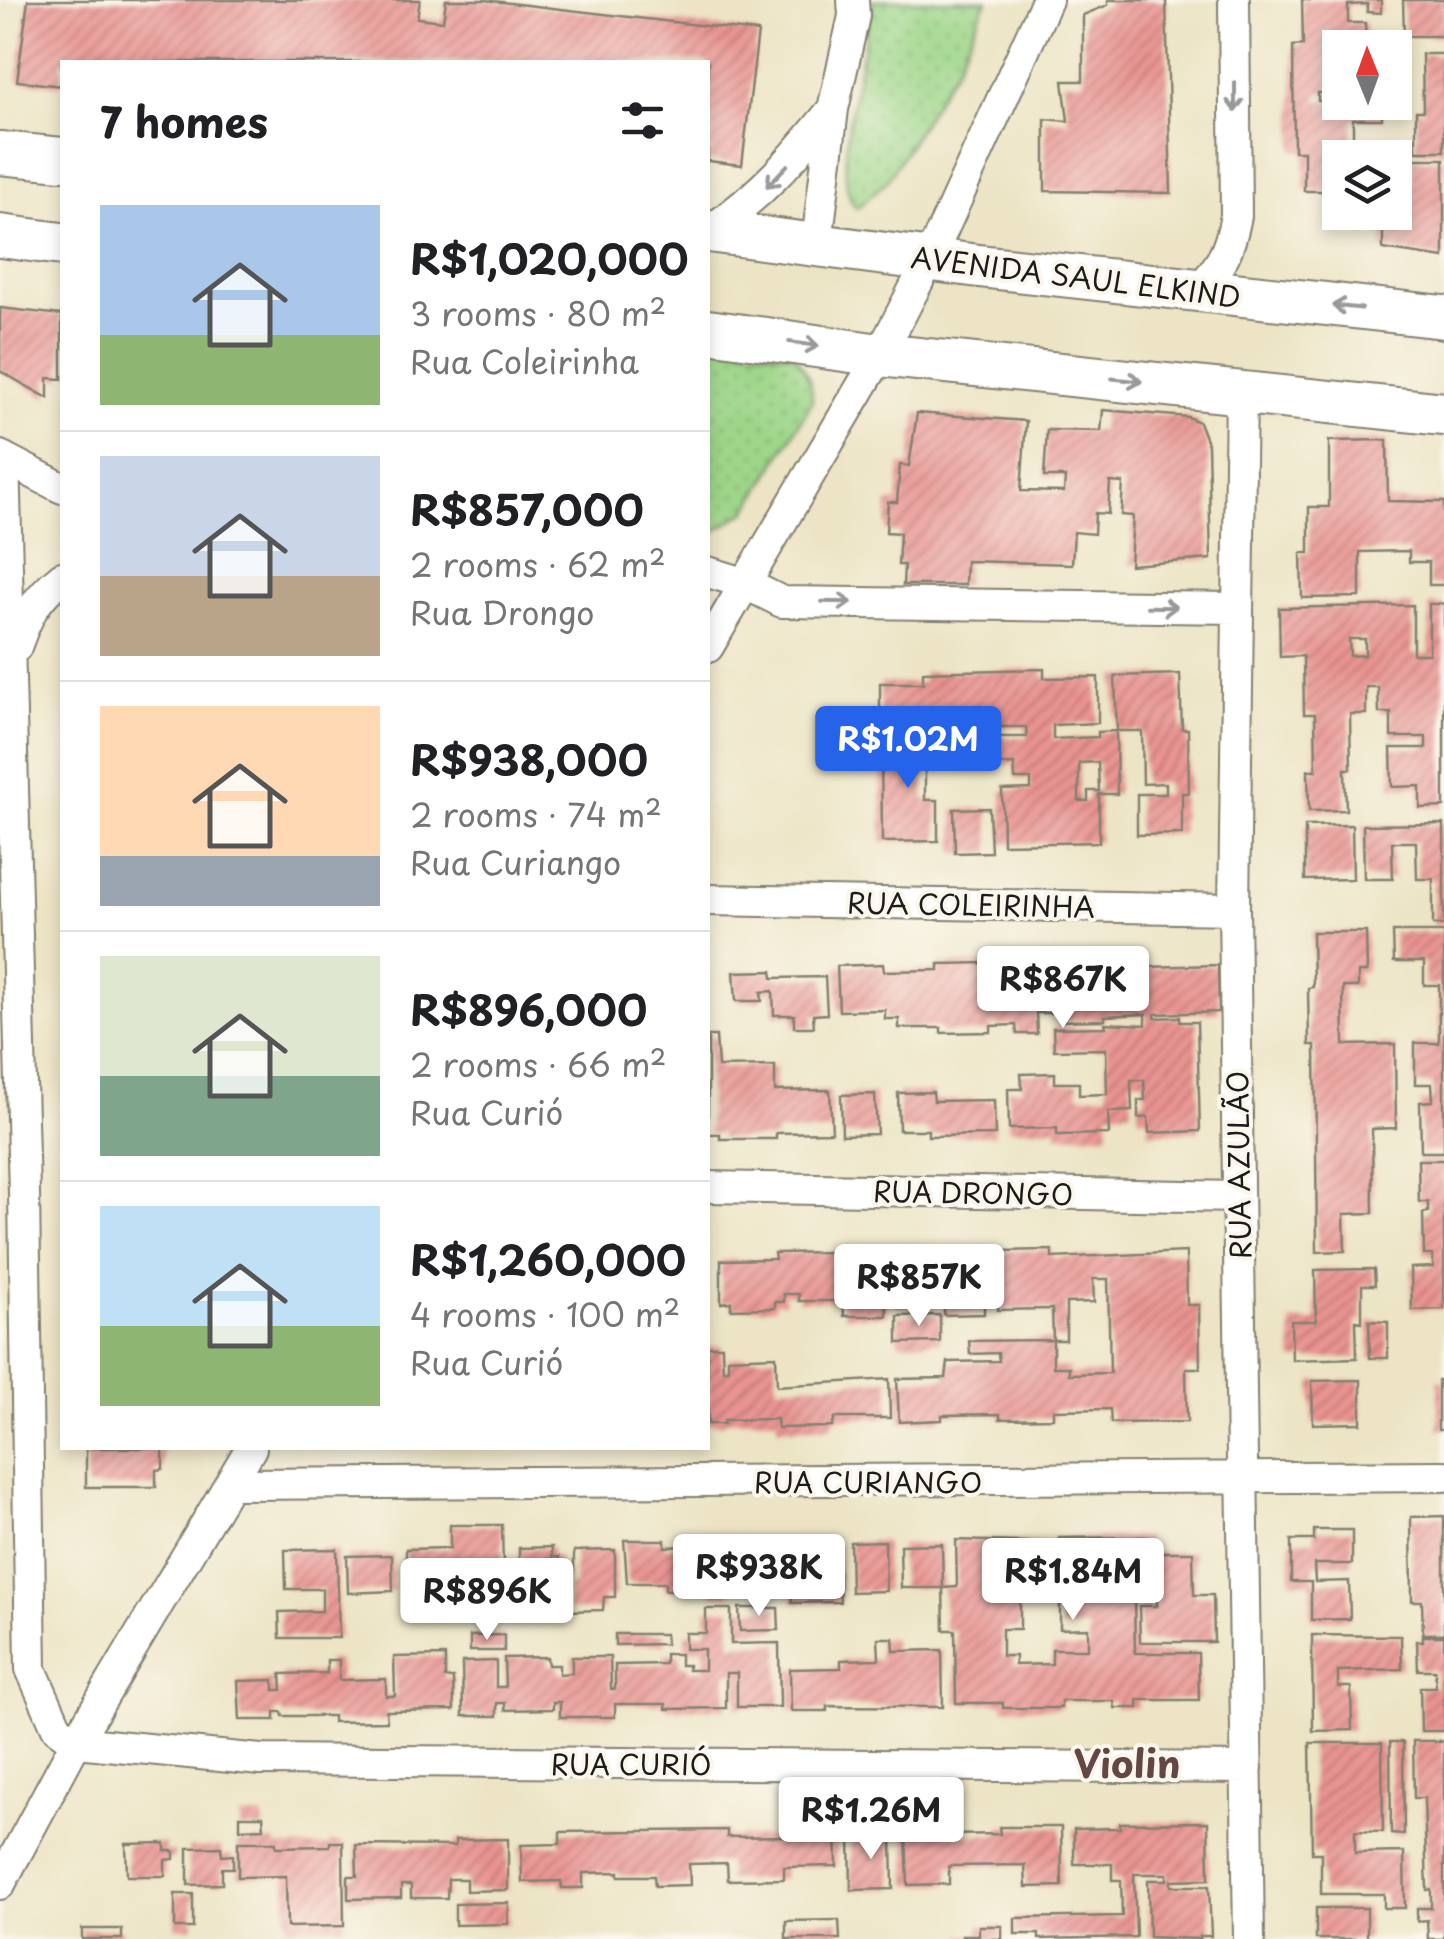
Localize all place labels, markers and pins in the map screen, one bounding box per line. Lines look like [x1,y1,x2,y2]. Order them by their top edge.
pin: R$1.02M [816,706,1000,791]
pin: R$867K [982,946,1144,1031]
pin: R$857K [838,1244,1000,1329]
pin: R$938K [678,1534,840,1619]
pin: R$1.84M [981,1538,1165,1623]
pin: R$896K [406,1558,568,1643]
pin: R$1.26M [779,1777,963,1862]

